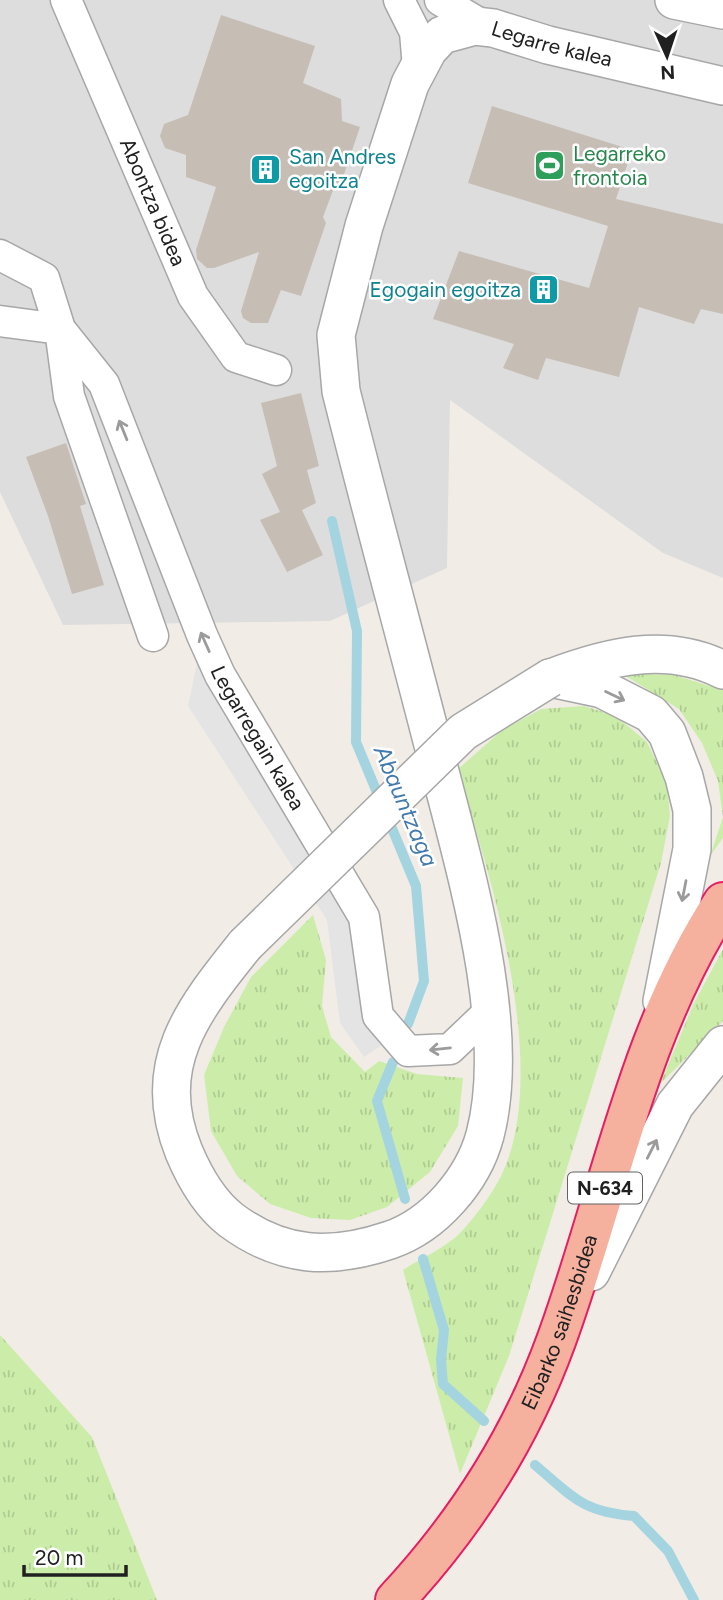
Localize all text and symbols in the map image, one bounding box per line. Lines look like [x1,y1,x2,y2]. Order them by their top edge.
street label: Legarre kalea [489,15,615,72]
north arrow [632,21,702,91]
text: N [660,61,676,84]
street label: Abontza bidea [115,134,192,270]
place label: Legarreko frontoia [573,141,666,190]
place label: San Andres egoitza [289,144,396,193]
sports icon: Legarreko frontoia [533,149,567,183]
building icon: San Andres egoitza [249,152,283,186]
building icon: Egogain egoitza [527,273,561,307]
place label: Egogain egoitza [369,277,521,302]
one-way arrow [115,419,128,441]
one-way arrow [198,631,211,653]
street label: Legarregain kalea [206,662,310,814]
one-way arrow [604,689,625,703]
water label: Abauntzaga [368,740,444,871]
one-way arrow [677,879,690,902]
one-way arrow [429,1042,452,1055]
one-way arrow [646,1139,659,1160]
road number: N-634 [568,1172,642,1204]
street label: Eibarko saihesbidea [516,1231,602,1414]
scale bar [24,1534,126,1578]
text: 20 m [35,1545,83,1570]

